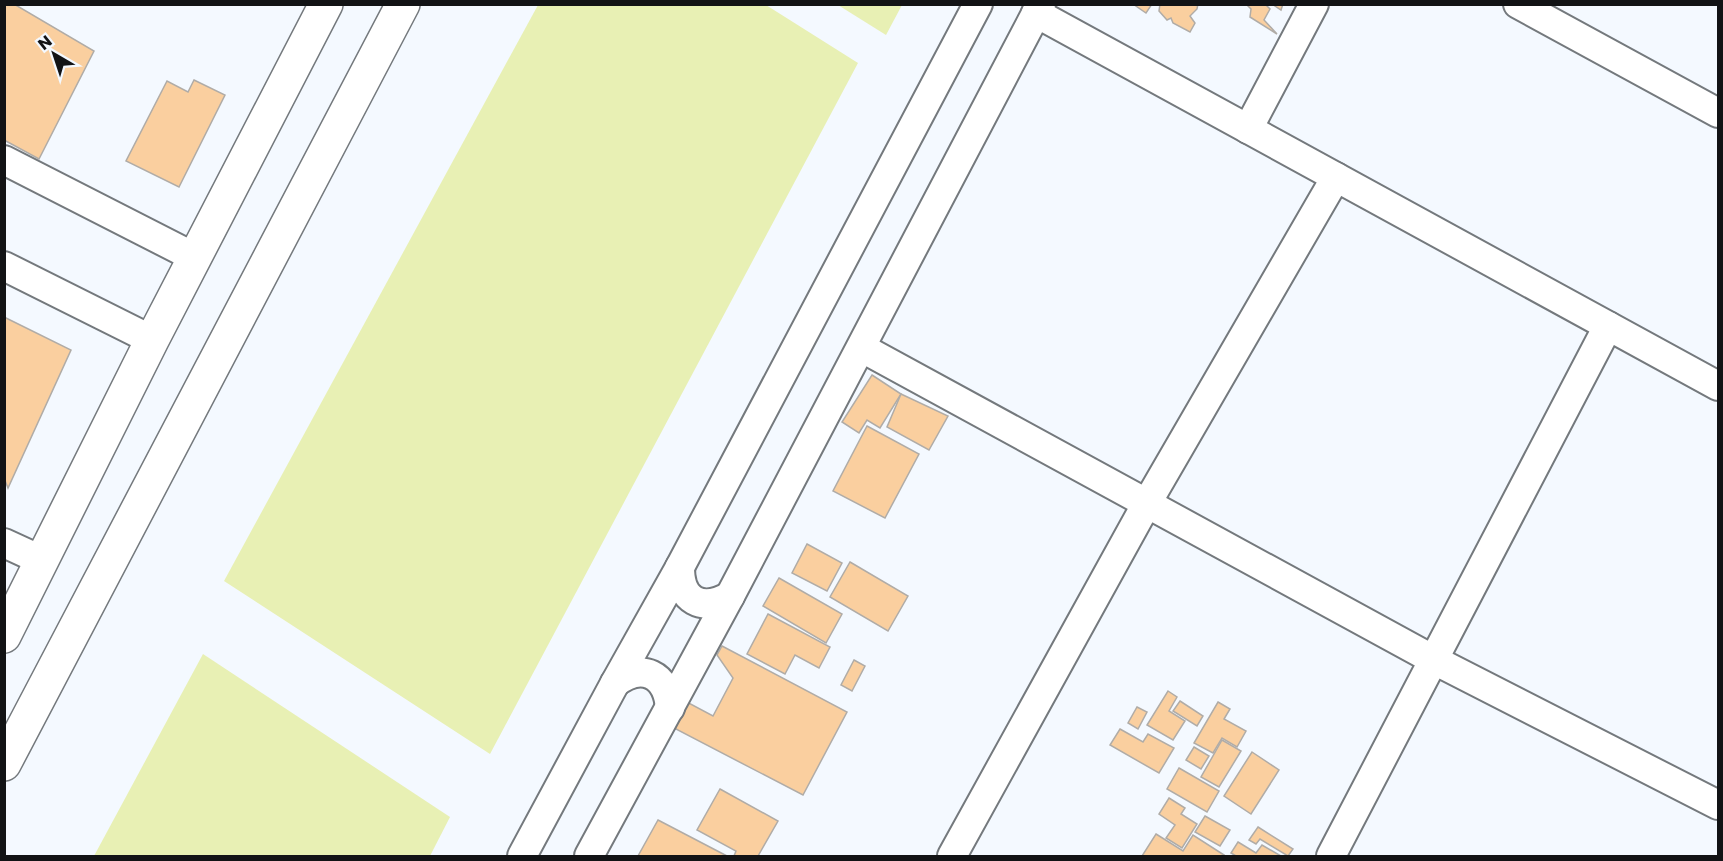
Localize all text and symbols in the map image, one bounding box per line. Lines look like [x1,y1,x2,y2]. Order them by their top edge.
north arrow [24,24,84,84]
text: N [33,30,57,55]

